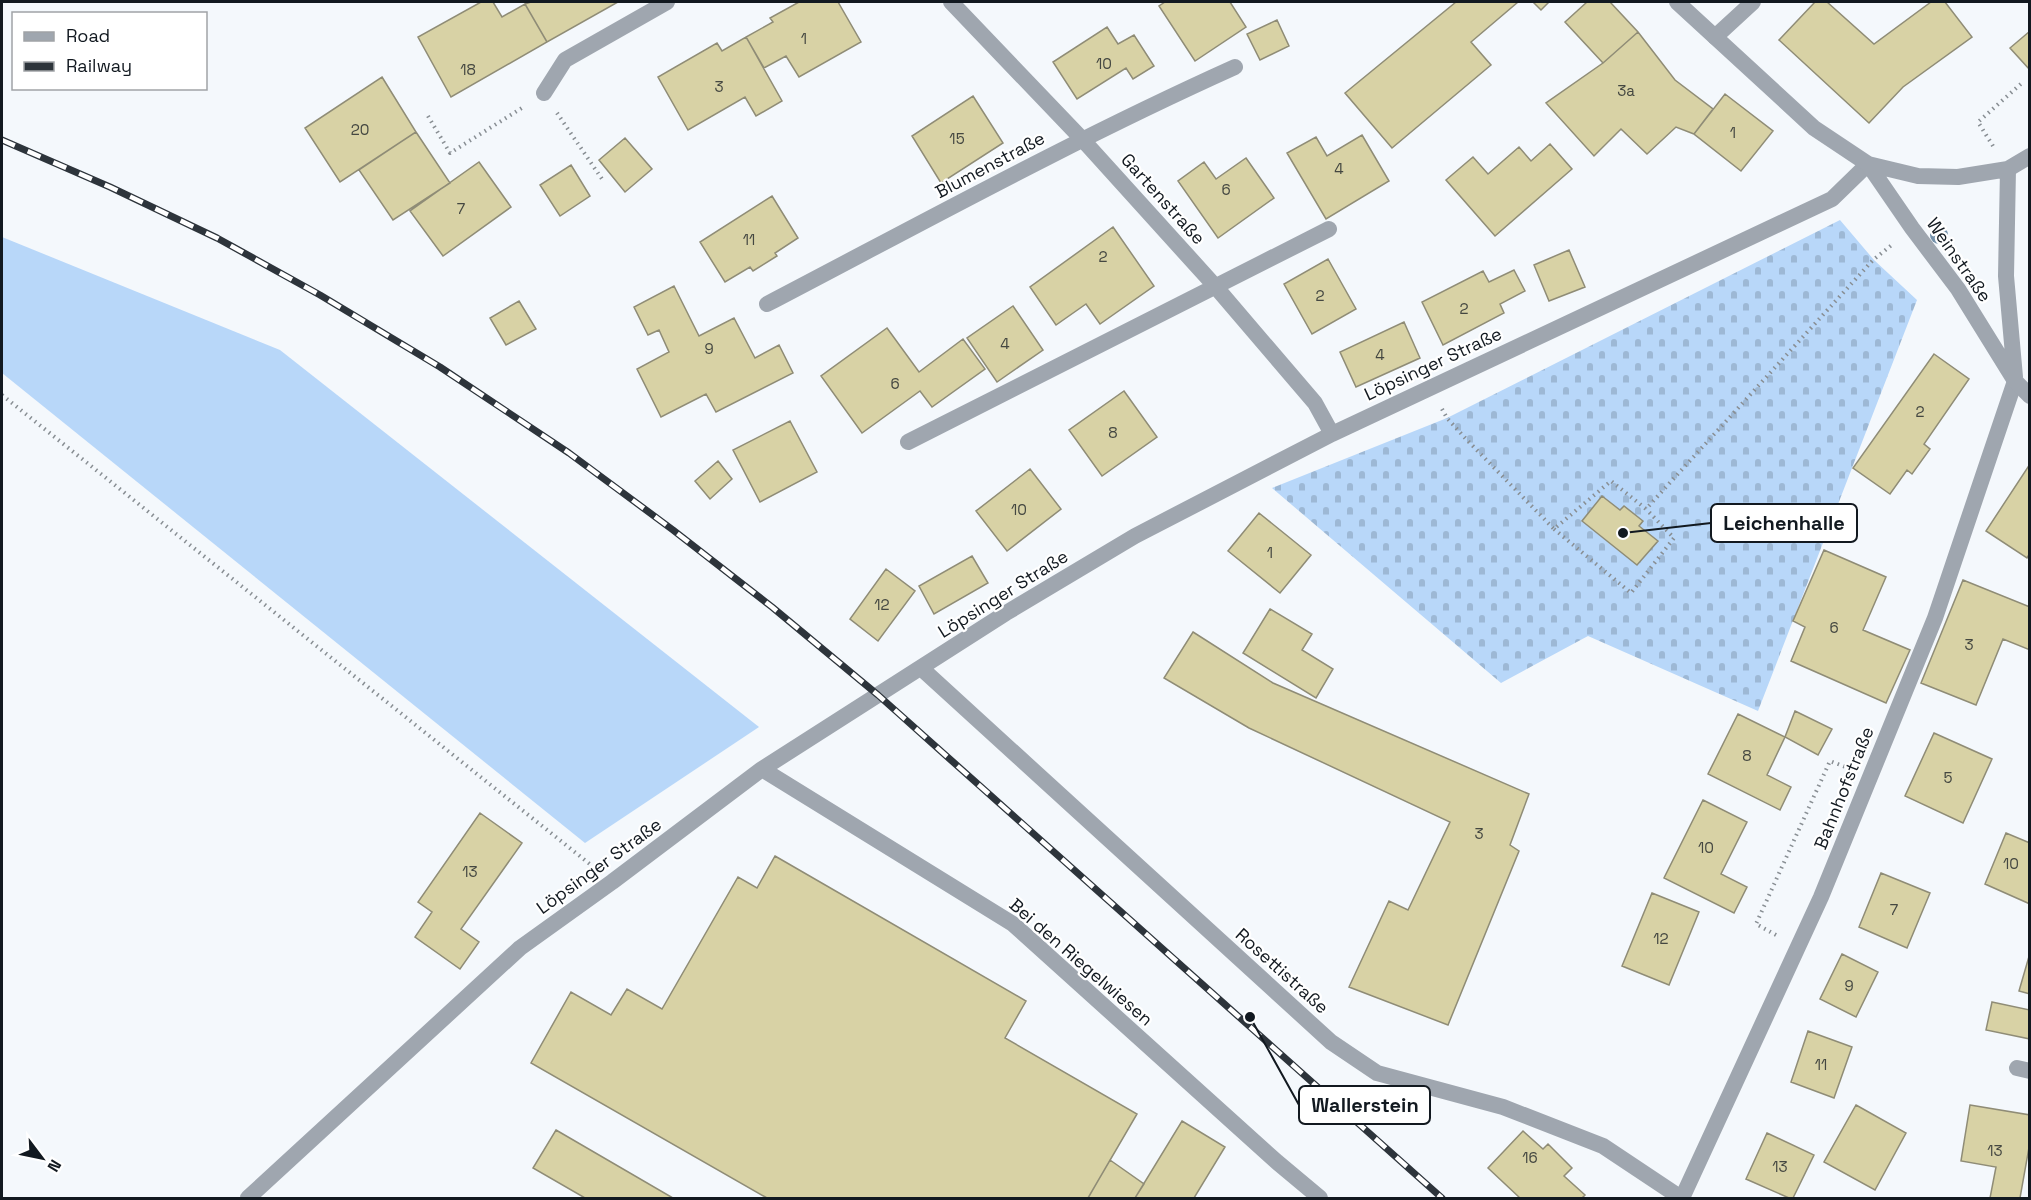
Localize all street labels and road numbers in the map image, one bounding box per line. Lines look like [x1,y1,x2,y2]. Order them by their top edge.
street label: Blumenstraße [931,126,1049,203]
street label: Gartenstraße [1116,148,1210,249]
street label: Weinstraße [1922,213,1997,306]
street label: Löpsinger Straße [1360,322,1505,405]
street label: Löpsinger Straße [933,544,1072,643]
street label: Bahnhofstraße [1808,723,1879,853]
street label: Löpsinger Straße [532,812,666,919]
street label: Bei den Riegelwiesen [1005,893,1158,1030]
street label: Rosettistraße [1231,923,1334,1018]

